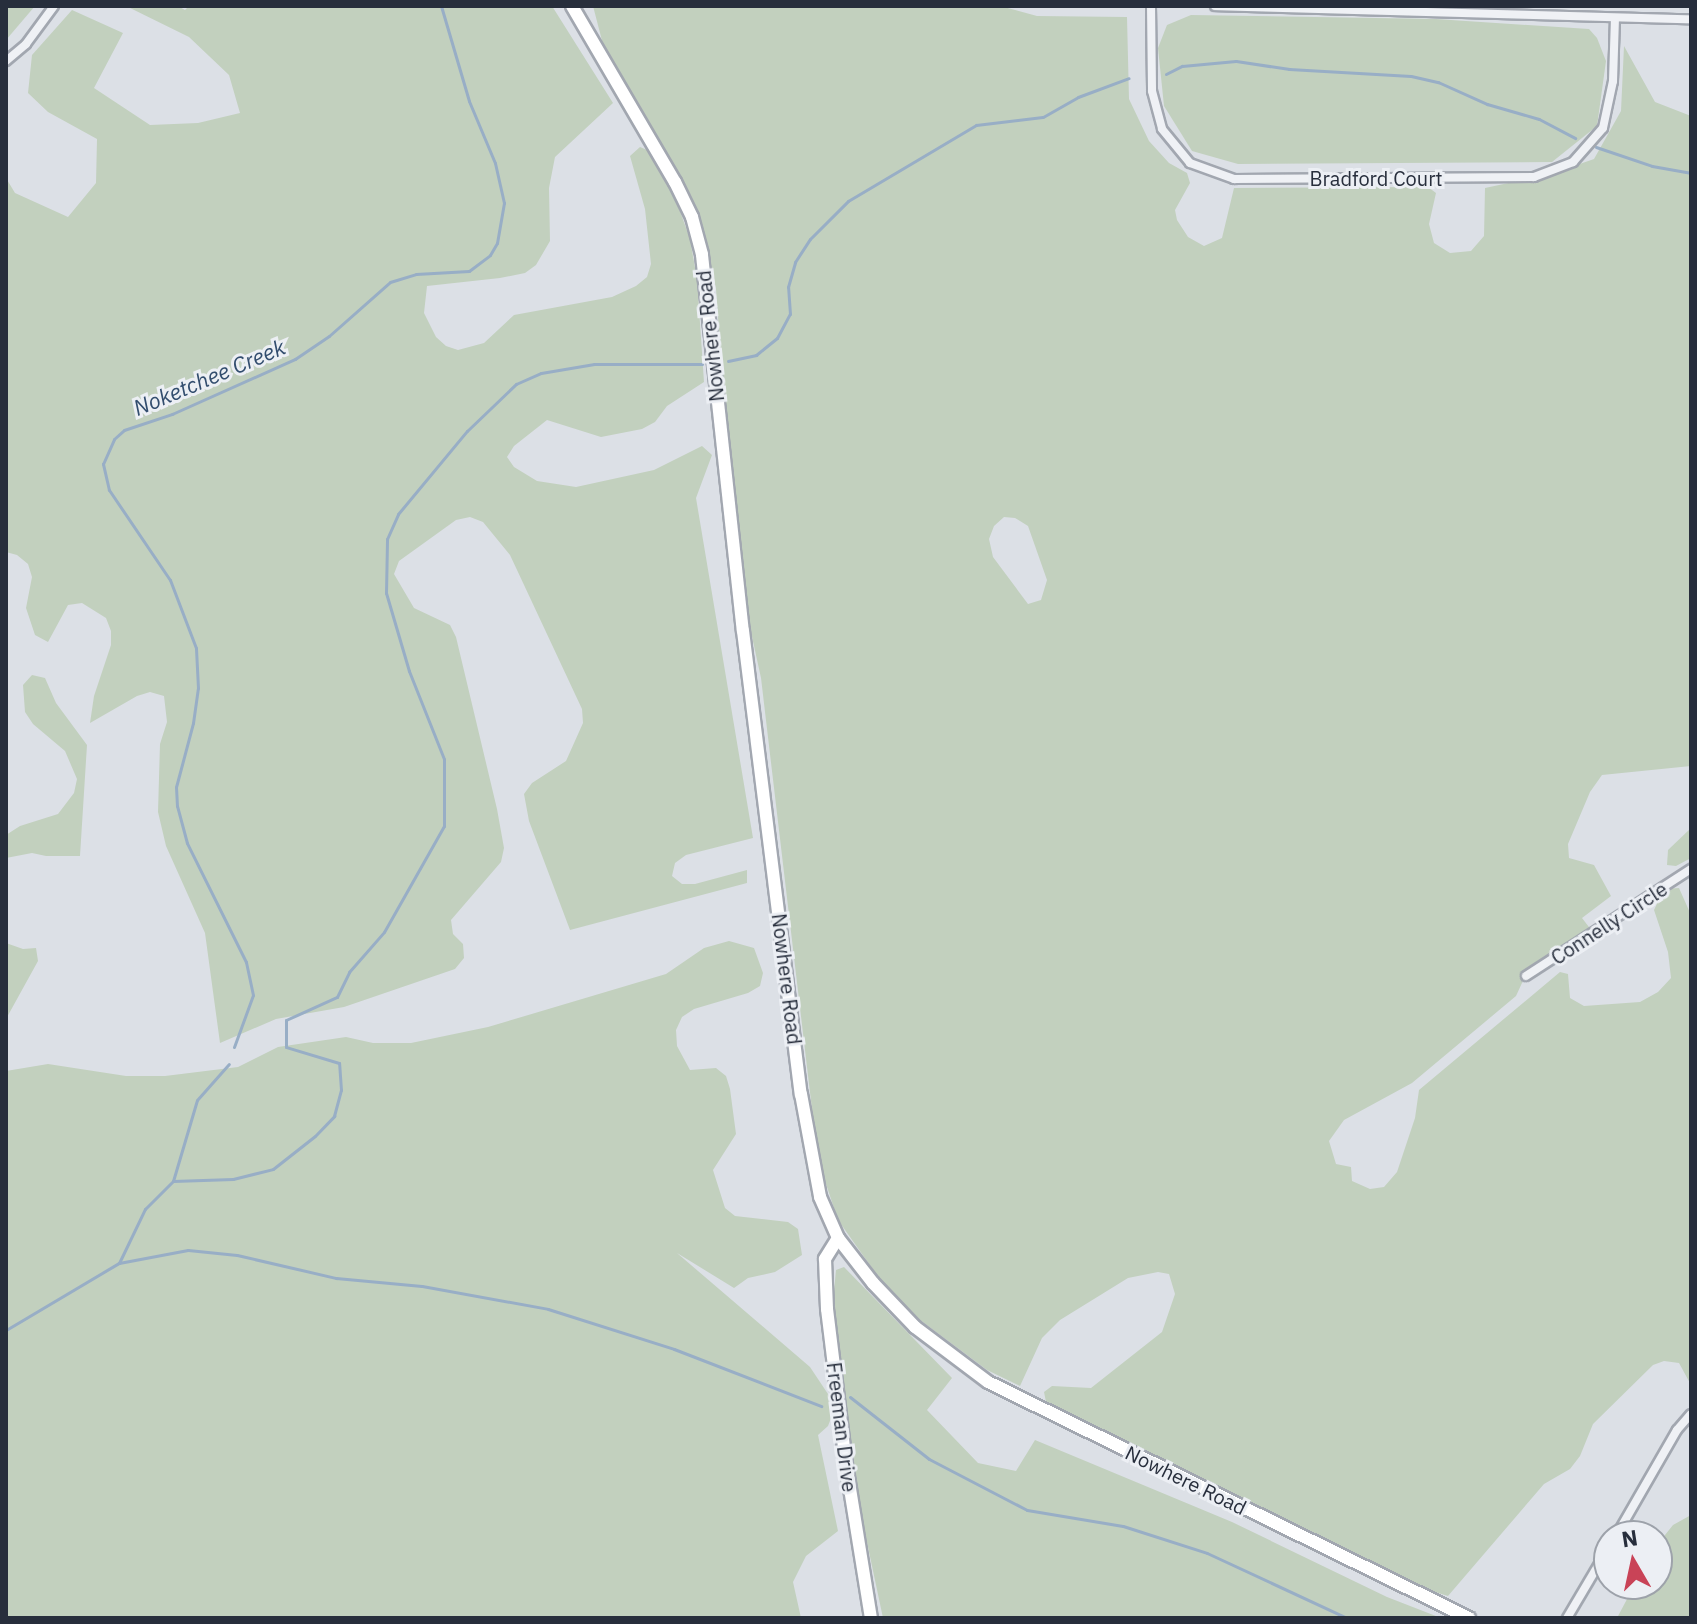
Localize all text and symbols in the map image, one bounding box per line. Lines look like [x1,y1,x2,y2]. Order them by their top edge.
street label: Bradford Court [1309,166,1443,190]
street label: Nowhere Road [691,269,729,403]
water label: Noketchee Creek [129,333,289,421]
street label: Connelly Circle [1546,877,1672,969]
street label: Nowhere Road [767,912,807,1046]
street label: Freeman Drive [822,1361,862,1493]
street label: Nowhere Road [1121,1440,1251,1520]
north arrow [1593,1520,1673,1600]
text: N [1619,1522,1640,1553]

